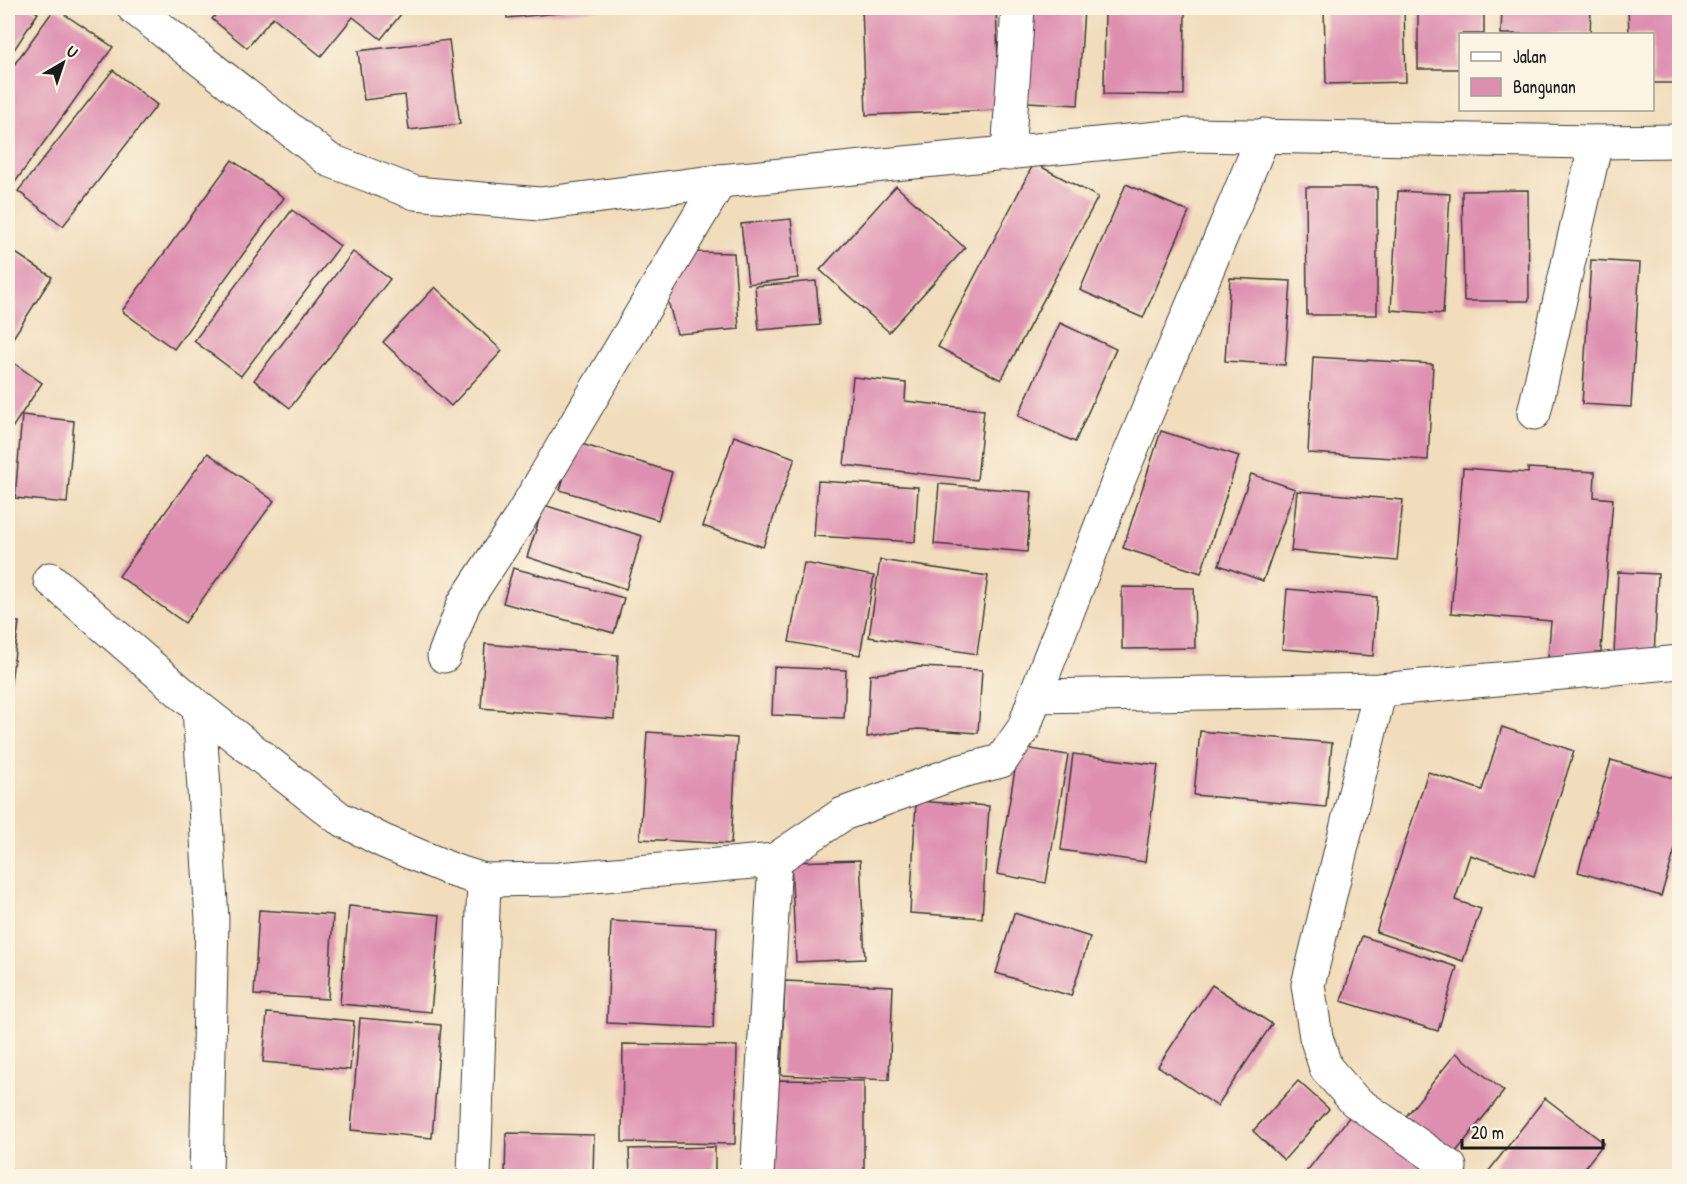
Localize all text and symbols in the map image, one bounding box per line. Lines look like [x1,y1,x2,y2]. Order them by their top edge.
north arrow [33,33,93,93]
legend [1459,33,1654,111]
text: U [62,40,83,63]
text: Jalan [1513,44,1547,69]
text: Bangunan [1513,74,1576,99]
scale bar [1462,1112,1603,1150]
text: 20 m [1471,1120,1504,1145]

